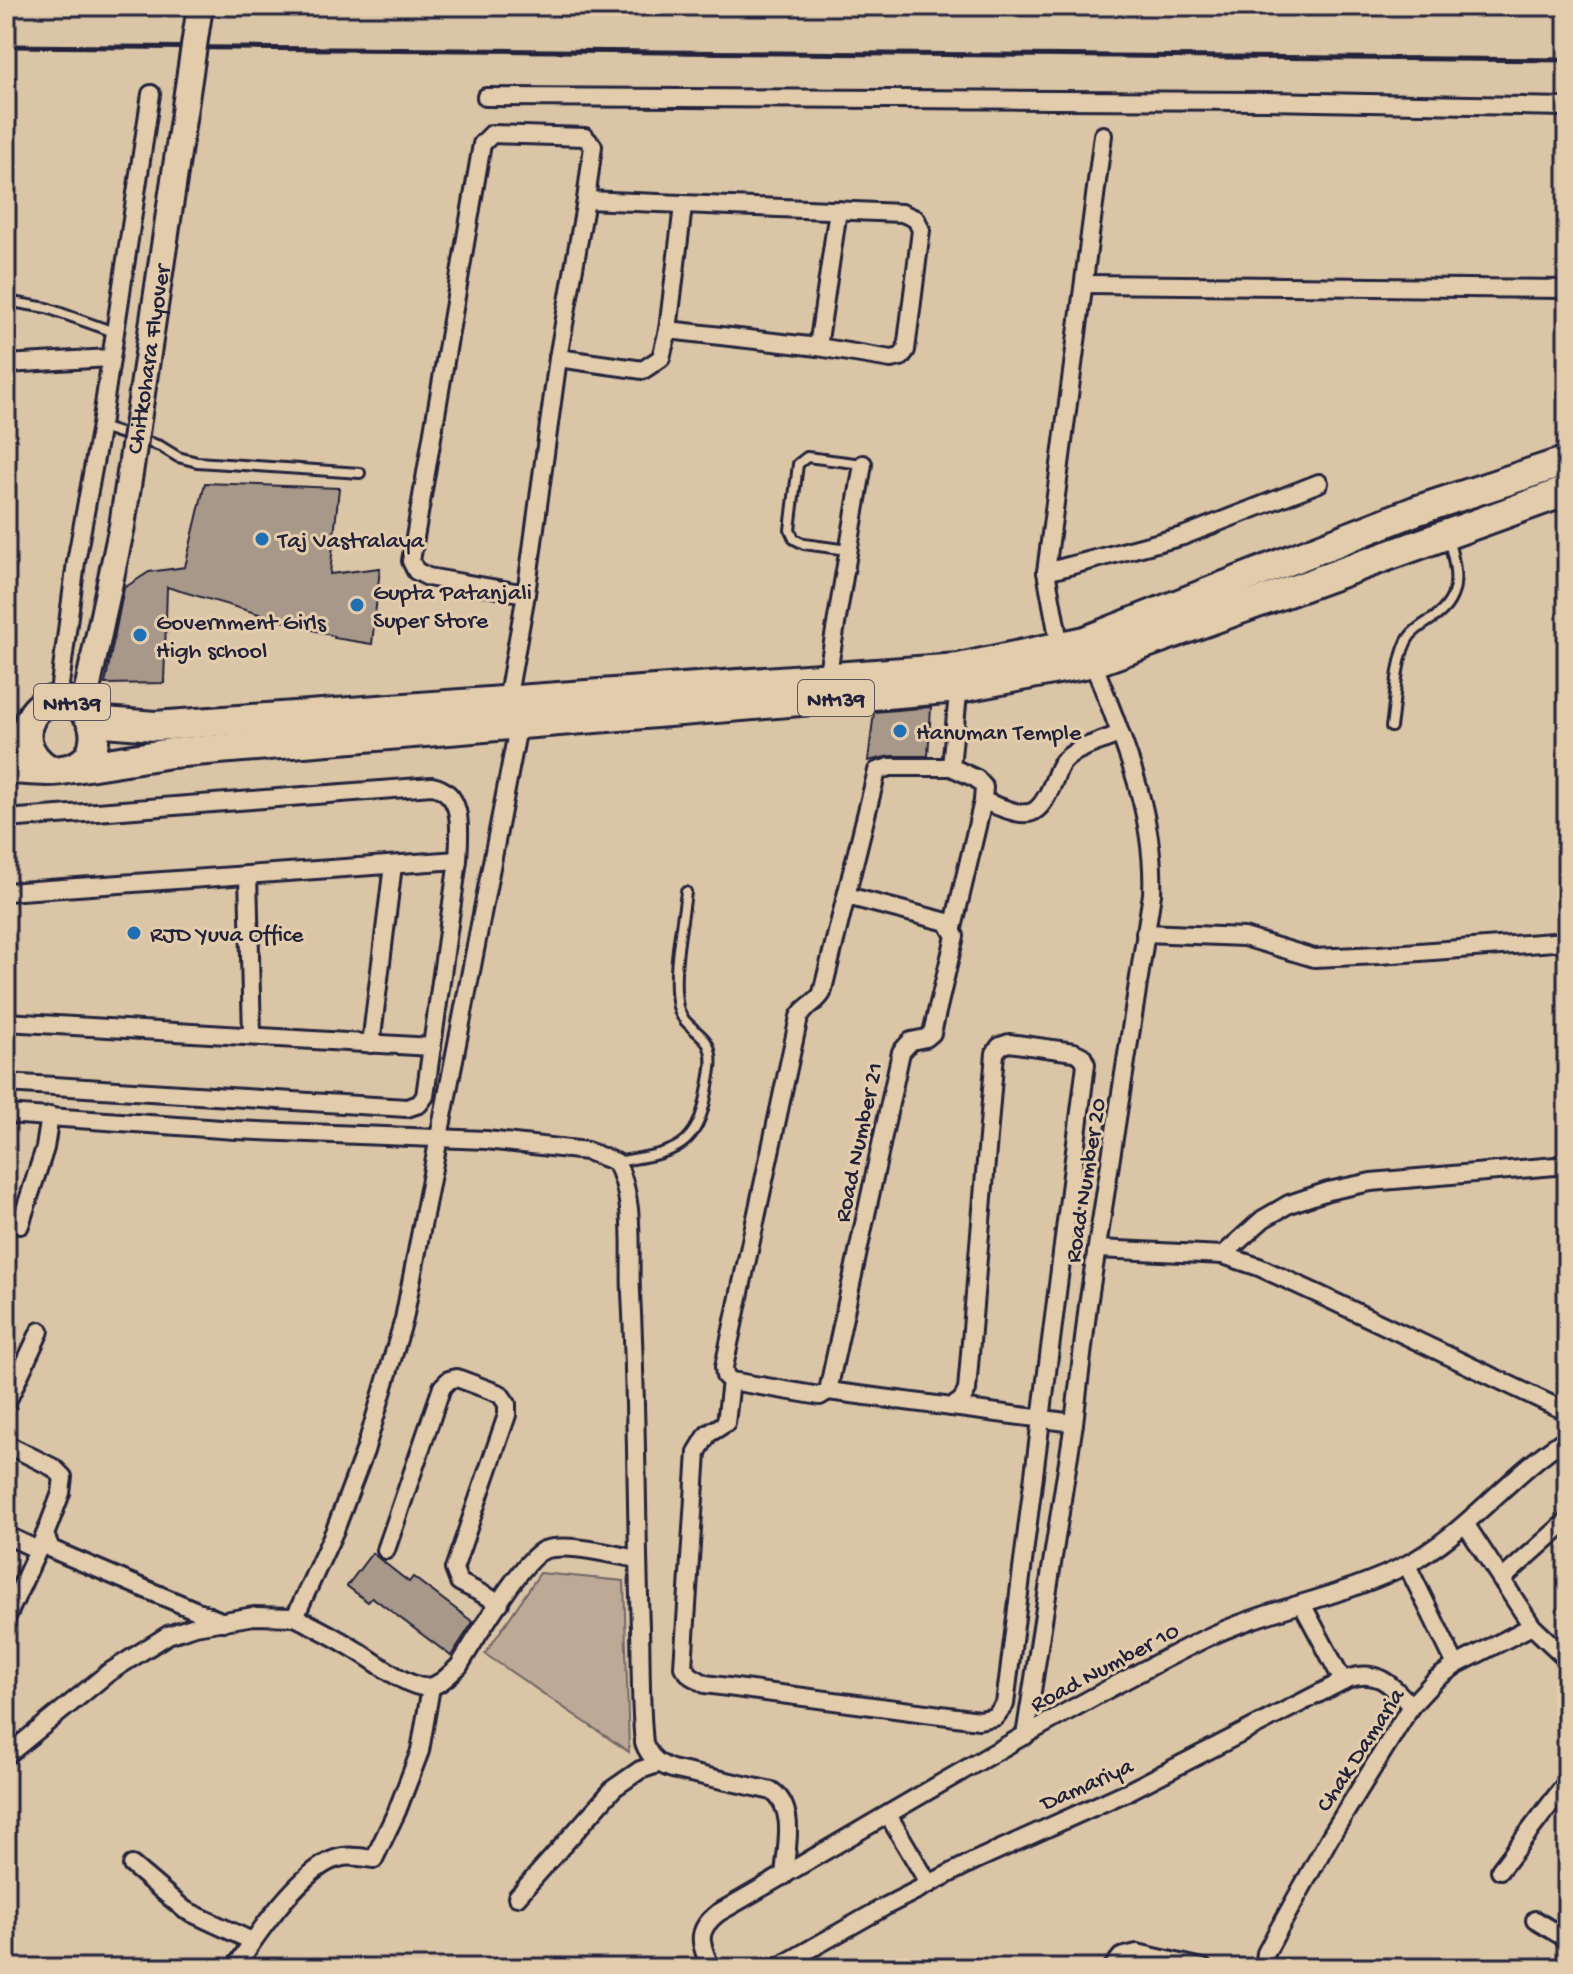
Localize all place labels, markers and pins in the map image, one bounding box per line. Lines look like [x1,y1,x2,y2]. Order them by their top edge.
place label: Taj Vastralaya [276,528,425,557]
marker: Taj Vastralaya [253,530,271,548]
place label: Gupta Patanjali Super Store [373,580,532,637]
marker: Gupta Patanjali Super Store [348,596,366,614]
place label: Government Girls High school [156,610,327,667]
marker: Government Girls High school [131,626,149,644]
place label: Hanuman Temple [916,720,1082,749]
marker: Hanuman Temple [891,722,909,740]
place label: RJD Yuva Office [150,922,304,951]
marker: RJD Yuva Office [125,924,143,942]

